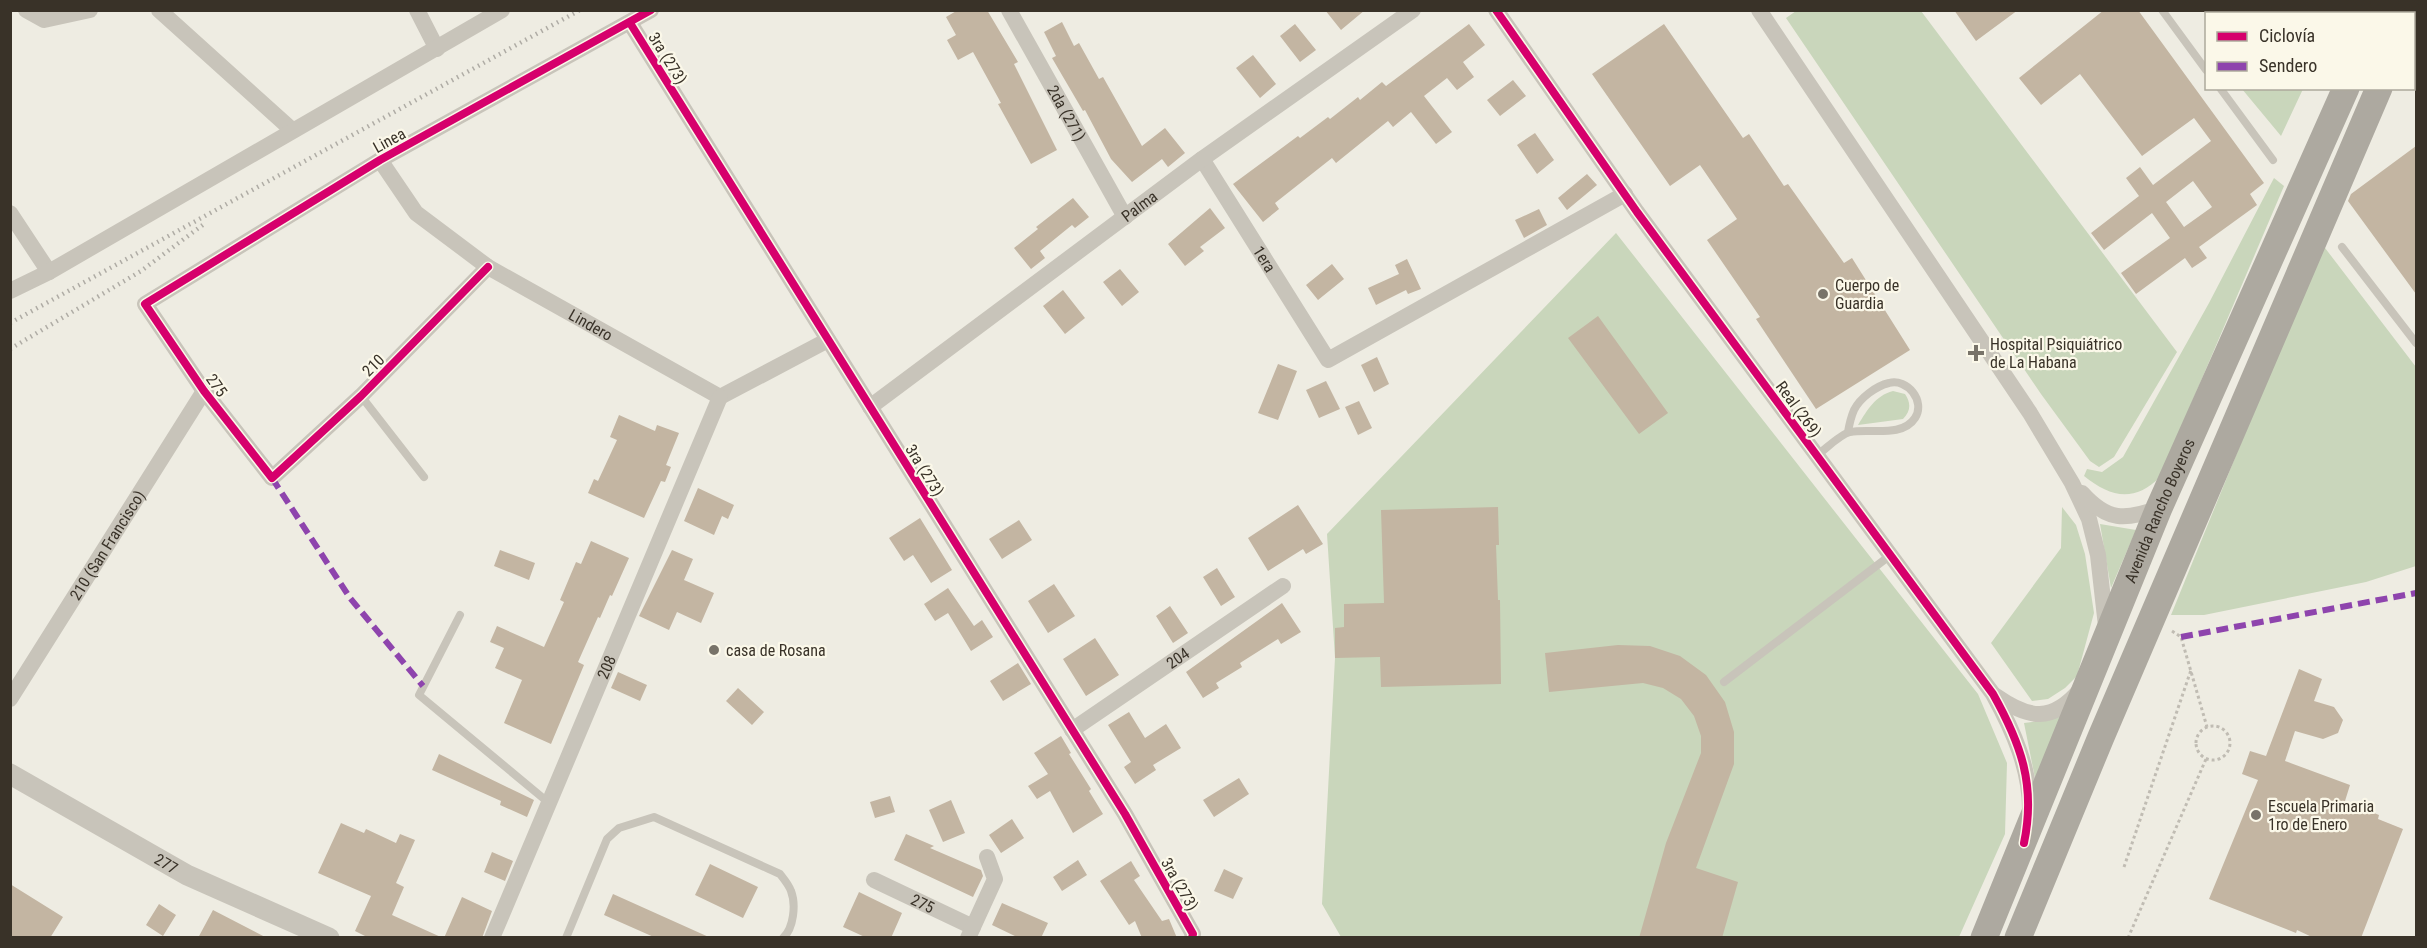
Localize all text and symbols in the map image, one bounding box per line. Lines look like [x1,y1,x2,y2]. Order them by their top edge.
legend [2205,12,2415,90]
text: Ciclovía [2259,25,2315,46]
street label: 3ra (273) [644,29,691,88]
text: Sendero [2259,55,2317,76]
street label: 2da (271) [1043,82,1089,144]
street label: Linea [370,124,409,157]
street label: Palma [1118,187,1161,226]
street label: 1era [1249,242,1280,276]
place label: Cuerpo de Guardia [1835,276,1899,313]
marker: Cuerpo de Guardia [1816,287,1830,301]
street label: Lindero [565,305,616,345]
place label: Hospital Psiquiátrico de La Habana [1990,335,2122,372]
marker: Hospital Psiquiátrico de La Habana [1967,344,1985,362]
street label: 210 [358,350,388,380]
street label: 275 [202,370,231,401]
street label: Real (269) [1772,377,1825,441]
street label: Avenida Rancho Boyeros [2121,435,2199,586]
street label: 3ra (273) [901,441,948,500]
street label: 210 (San Francisco) [66,487,149,604]
place label: casa de Rosana [726,641,826,660]
marker: casa de Rosana [707,643,721,657]
street label: 204 [1163,644,1193,673]
street label: 208 [593,653,620,682]
place label: Escuela Primaria 1ro de Enero [2268,797,2374,834]
marker: Escuela Primaria 1ro de Enero [2249,808,2263,822]
street label: 277 [151,850,181,878]
street label: 3ra (273) [1157,855,1202,914]
street label: 275 [908,890,937,917]

